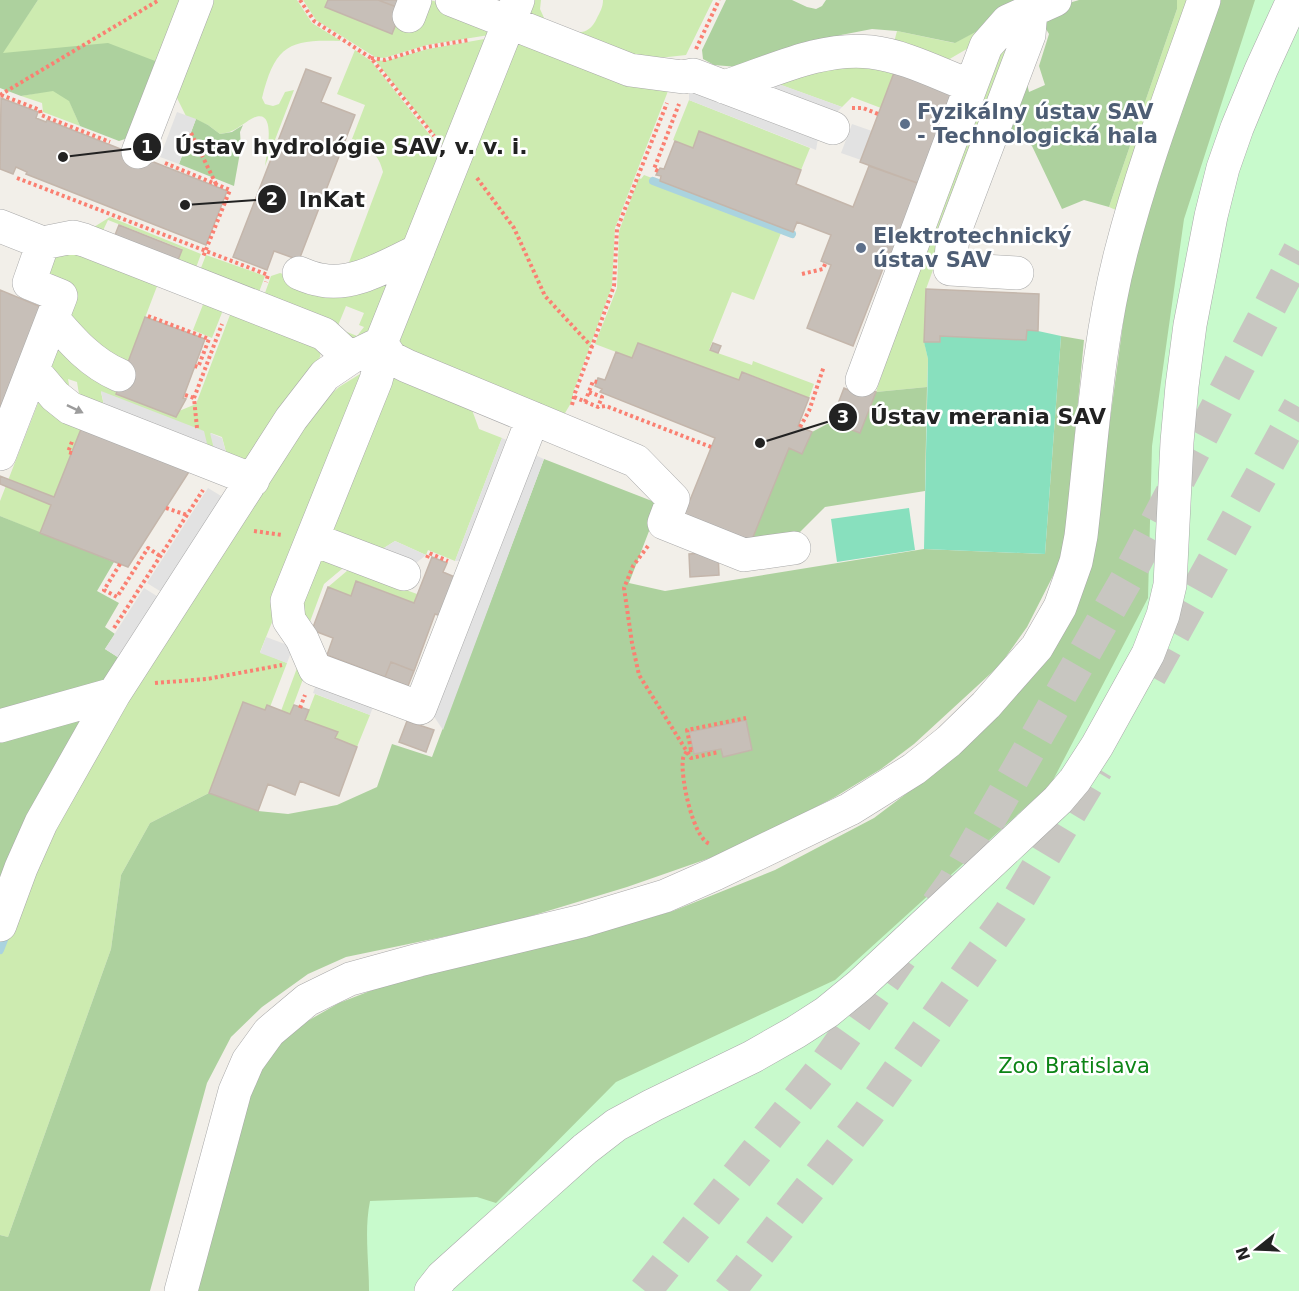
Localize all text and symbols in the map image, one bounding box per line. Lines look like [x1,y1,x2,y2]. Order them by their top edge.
place label: Fyzikálny ústav SAV - Technologická hala [917,100,1158,148]
marker: Fyzikálny ústav SAV - Technologická hala [898,117,912,131]
callout: Ústav hydrológie SAV, v. v. i. [132,127,540,167]
text: Ústav hydrológie SAV, v. v. i. [174,134,528,159]
text: 1 [141,136,153,157]
callout: InKat [257,179,378,219]
text: InKat [299,187,366,212]
text: 2 [266,188,278,209]
place label: Elektrotechnický ústav SAV [873,224,1072,272]
marker: Elektrotechnický ústav SAV [854,241,868,255]
callout: Ústav merania SAV [828,397,1118,437]
one-way arrow [66,404,84,414]
text: Ústav merania SAV [870,404,1106,429]
text: 3 [837,406,849,427]
park label: Zoo Bratislava [998,1054,1150,1078]
north arrow [1227,1219,1287,1279]
text: N [1232,1244,1254,1263]

